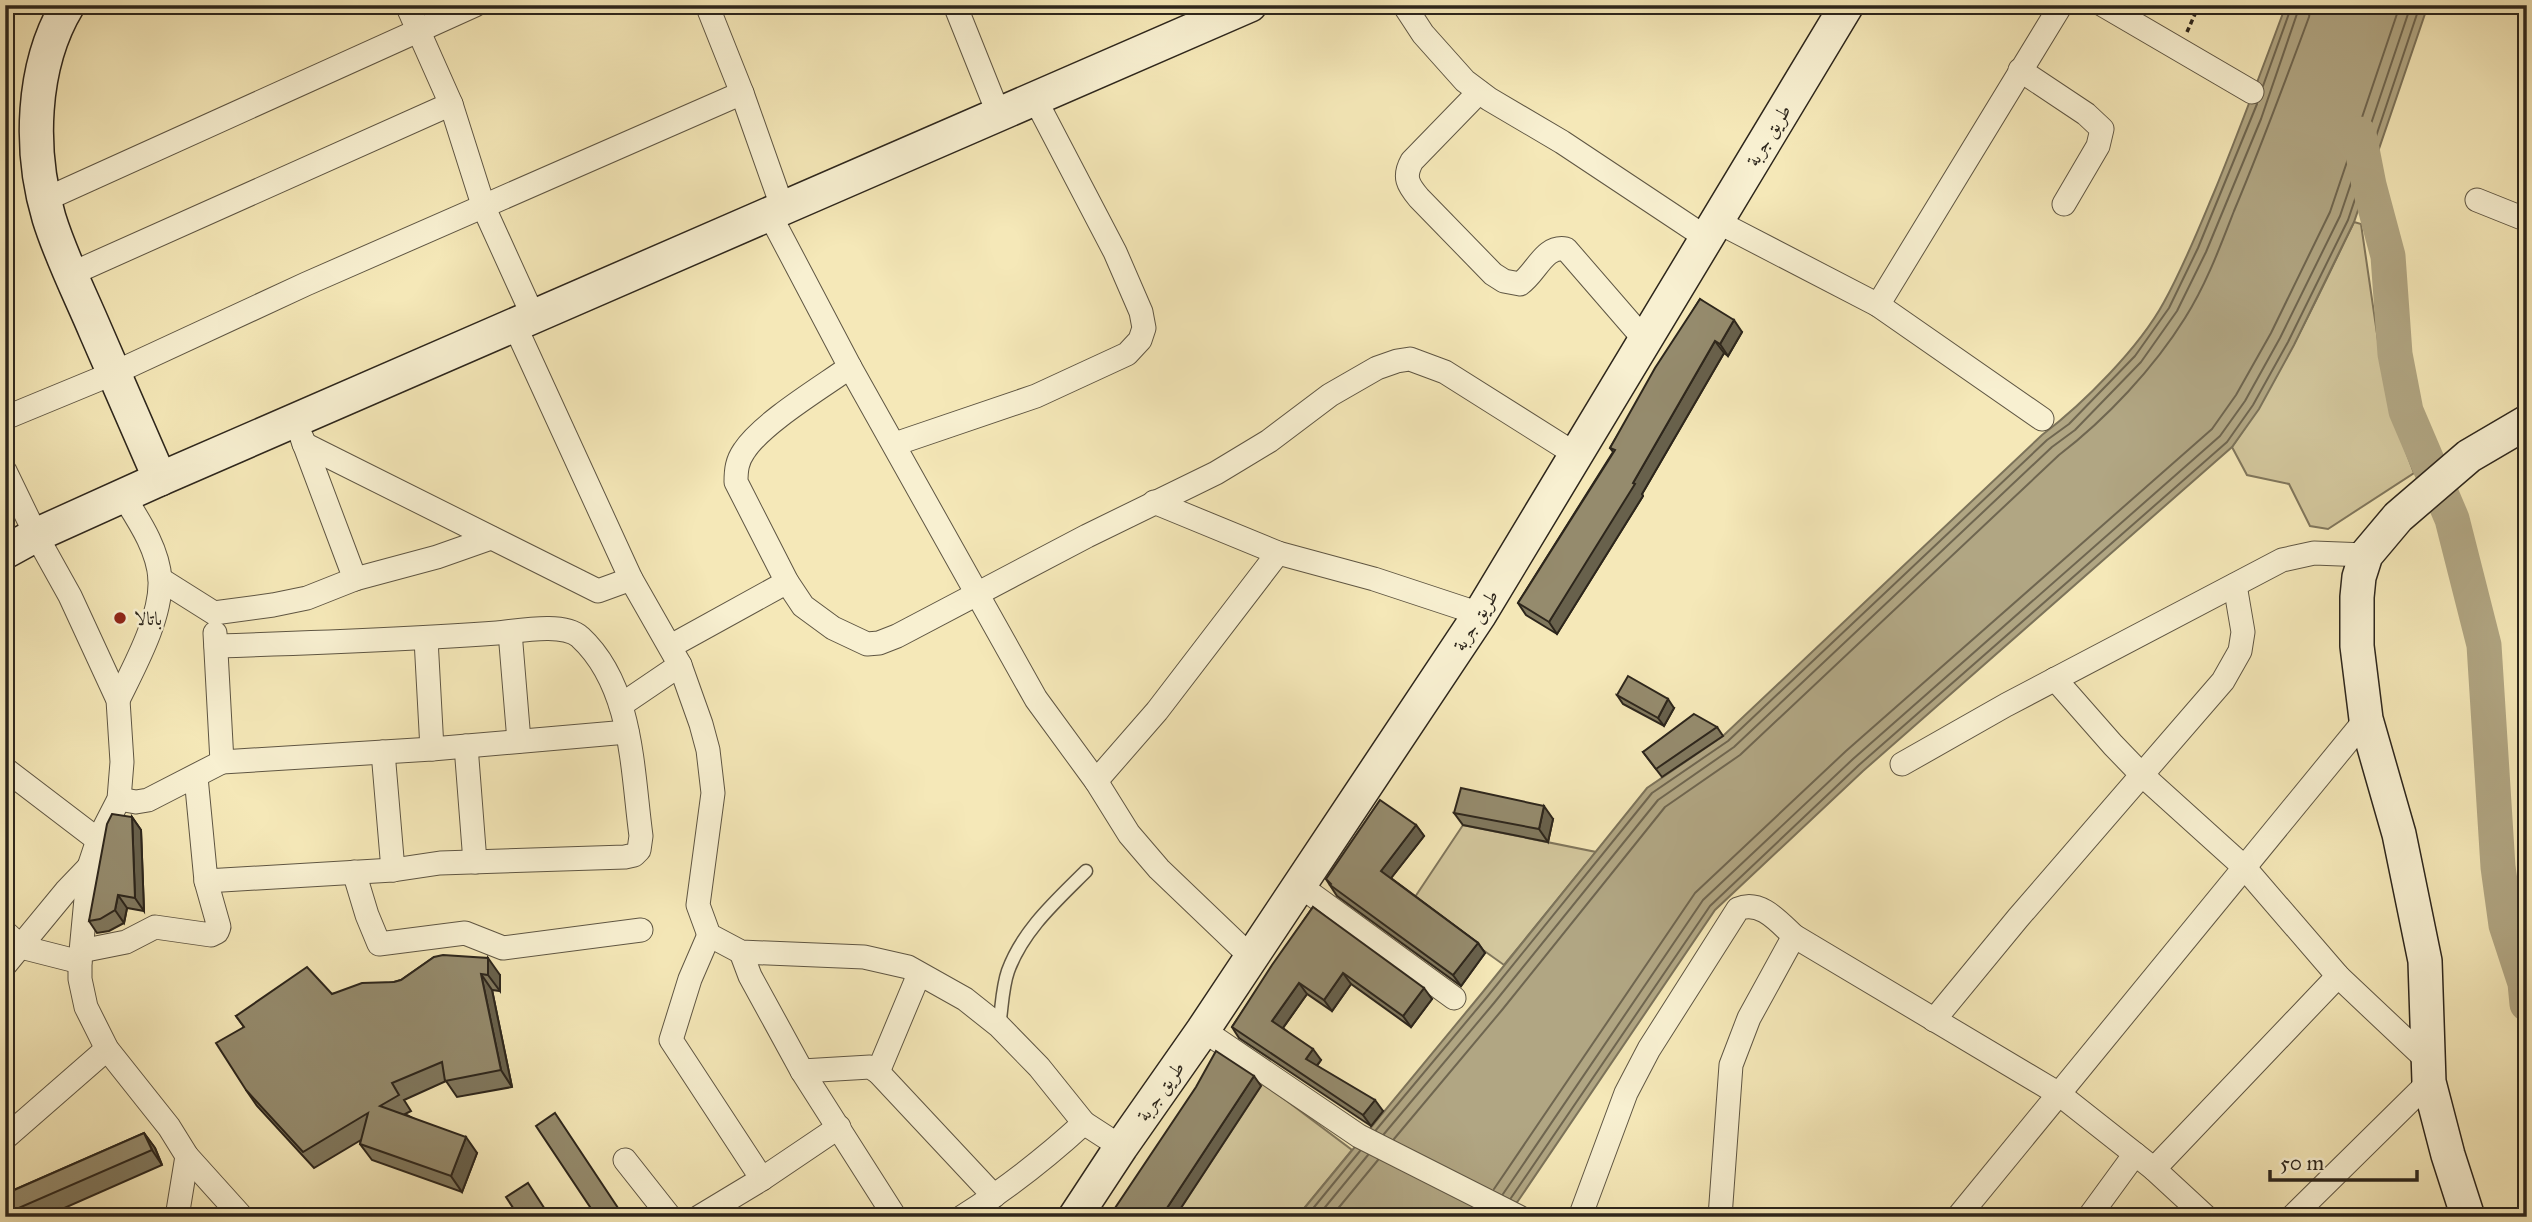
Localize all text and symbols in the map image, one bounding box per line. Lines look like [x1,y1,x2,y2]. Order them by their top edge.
street label: طريق جربة [1741,100,1797,171]
street label: طريق جربة [1448,585,1504,656]
place label: باتالا [134,607,162,630]
marker: باتالا [112,610,128,626]
street label: طريق جربة [1132,1057,1190,1126]
scale bar [2270,1138,2416,1182]
text: 50 m [2280,1150,2325,1176]

